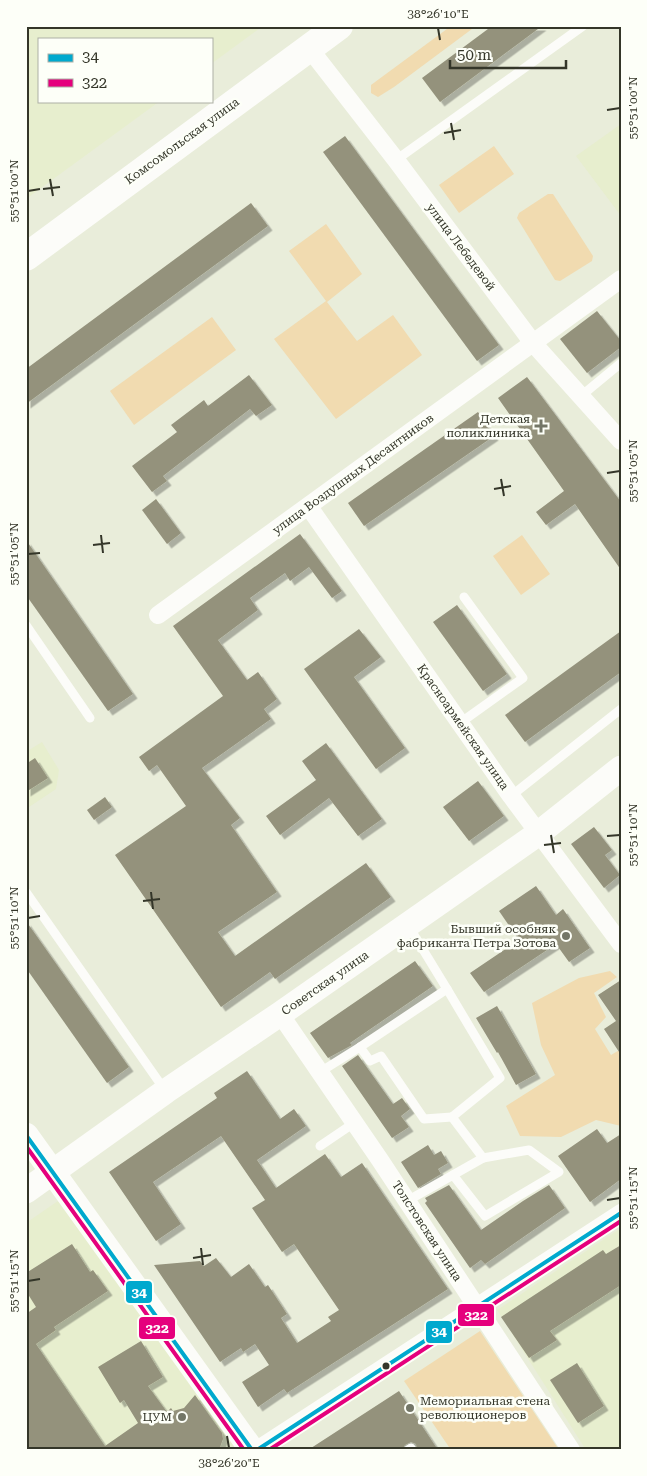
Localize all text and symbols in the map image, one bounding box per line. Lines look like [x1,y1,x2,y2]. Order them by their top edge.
text: 38°26'10"E [407,7,469,21]
legend [38,38,212,102]
scale bar [450,38,566,70]
text: 50 m [457,46,492,64]
text: 34 [82,48,99,66]
text: 322 [82,74,107,92]
text: 55°51'00"N [626,76,640,140]
street label: Комсомольская улица [122,95,242,187]
text: 55°51'00"N [7,159,21,223]
street label: улица Лебедевой [424,200,498,294]
street label: улица Воздушных Десантников [270,411,436,537]
place label: Детская поликлиника [446,412,530,440]
marker: Детская поликлиника [534,419,548,433]
text: 55°51'05"N [626,439,640,503]
text: 55°51'05"N [7,522,21,586]
street label: Красноармейская улица [414,662,512,793]
text: 55°51'10"N [626,803,640,867]
text: 55°51'10"N [7,886,21,950]
place label: Бывший особняк фабриканта Петра Зотова [397,922,556,950]
marker: Бывший особняк фабриканта Петра Зотова [560,930,572,942]
street label: Советская улица [279,947,372,1018]
text: 55°51'15"N [626,1166,640,1230]
street label: Толстовская улица [389,1178,465,1284]
text: 55°51'15"N [7,1249,21,1313]
line badge: 34 [125,1280,153,1304]
text: 34 [131,1284,147,1300]
line badge: 322 [457,1303,495,1327]
text: 322 [464,1307,488,1323]
line badge: 322 [138,1316,176,1340]
text: 322 [145,1320,169,1336]
line badge: 34 [425,1320,453,1344]
text: 34 [431,1323,447,1339]
unlabelled marker [381,1361,391,1371]
place label: Мемориальная стена революционеров [420,1394,551,1422]
marker: Мемориальная стена революционеров [404,1402,416,1414]
place label: ЦУМ [142,1410,172,1424]
marker: ЦУМ [176,1411,188,1423]
text: 38°26'20"E [198,1456,260,1470]

